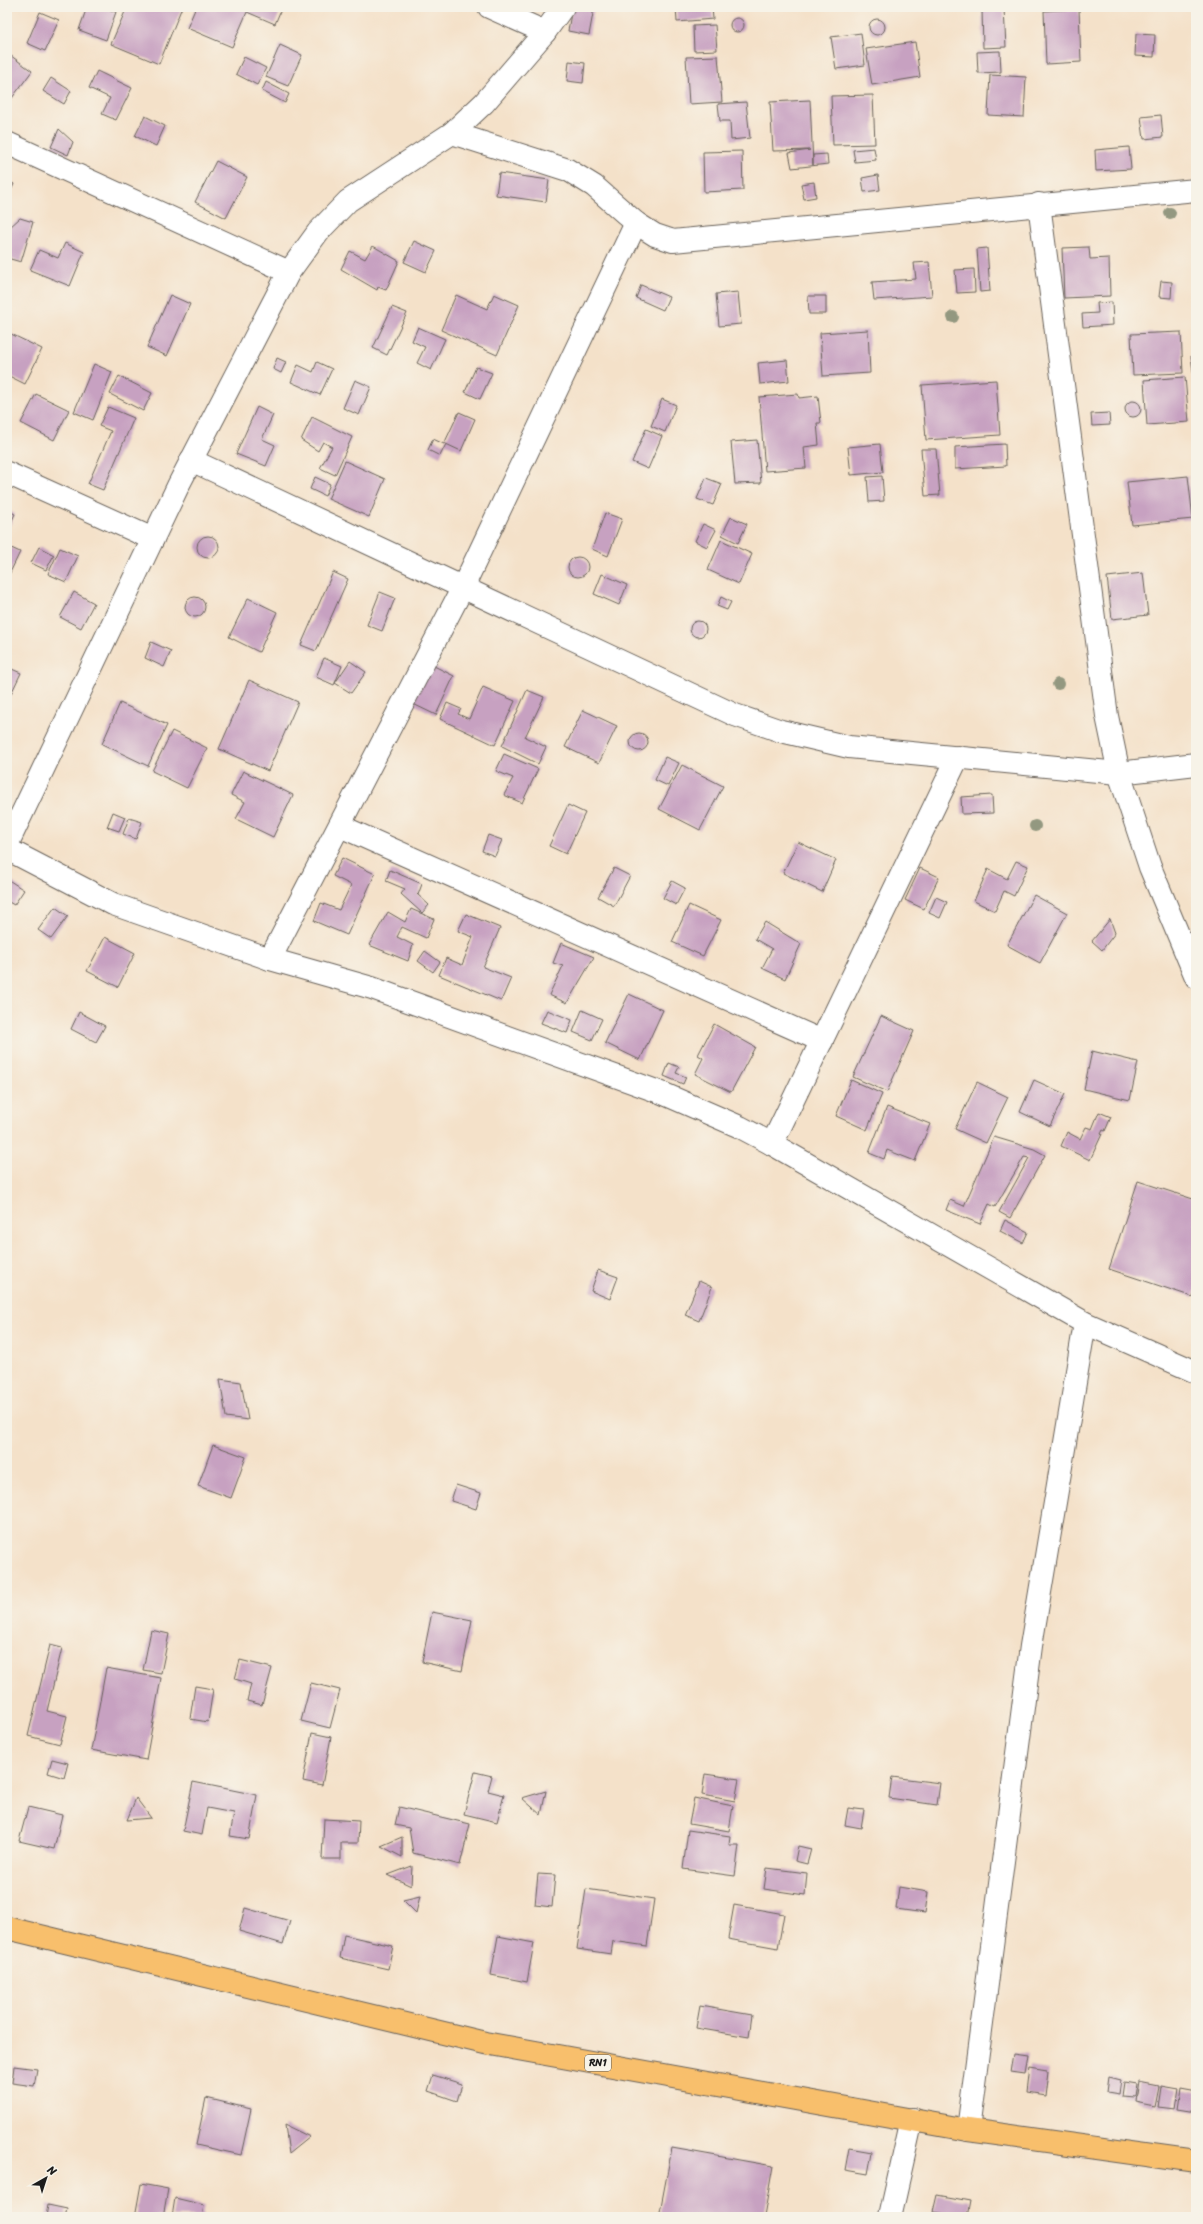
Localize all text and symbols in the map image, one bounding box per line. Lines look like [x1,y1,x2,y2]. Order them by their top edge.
road number: RN1 [585,2055,611,2071]
north arrow [26,2158,66,2198]
text: N [42,2160,61,2181]

